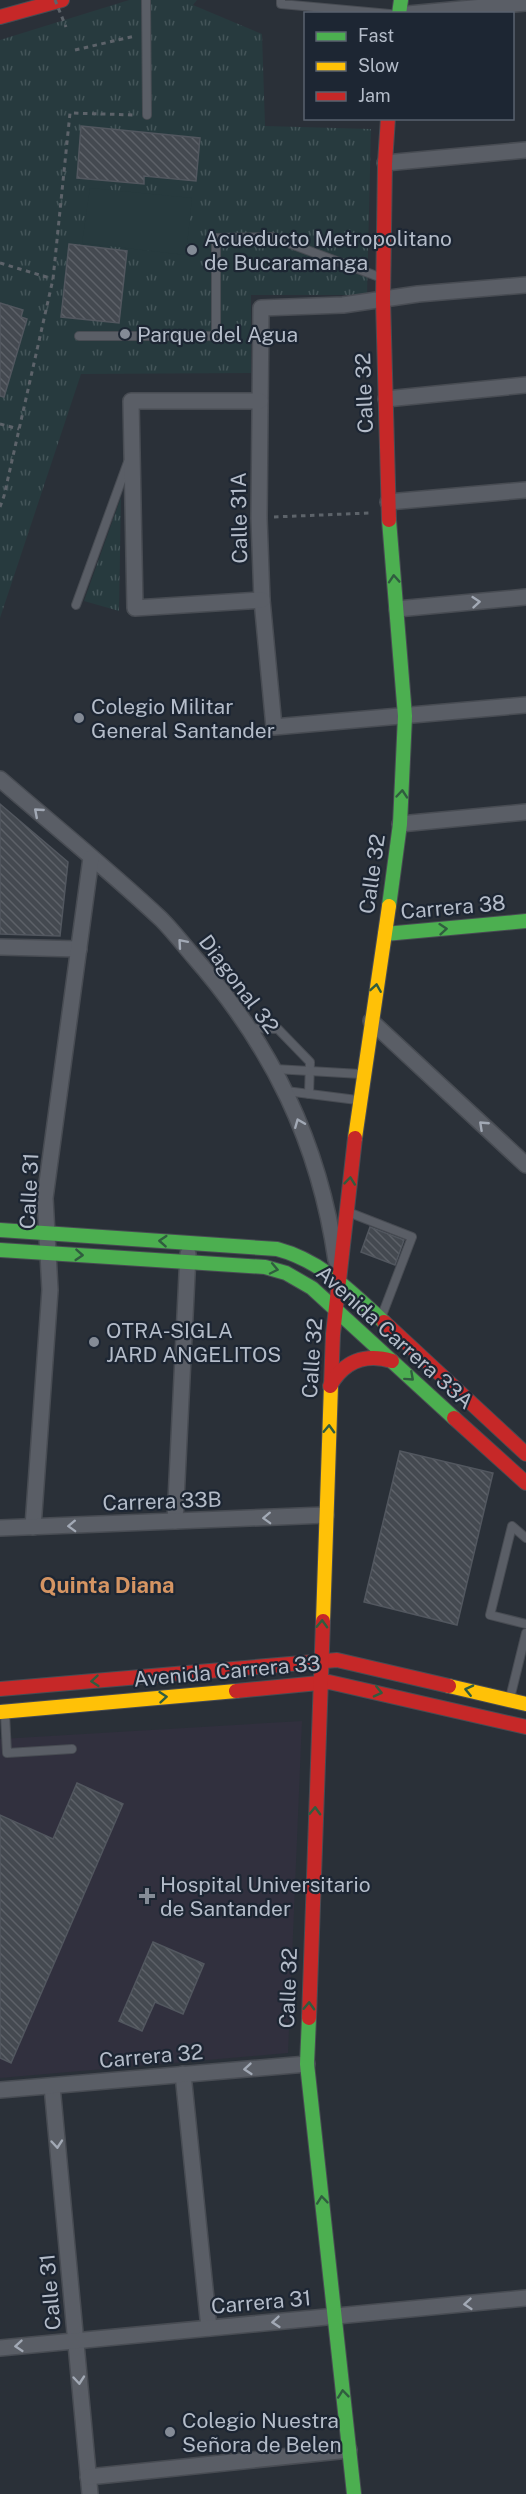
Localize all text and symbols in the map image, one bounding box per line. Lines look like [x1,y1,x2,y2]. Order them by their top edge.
legend [304,12,514,120]
text: Fast [358,25,394,46]
text: Slow [358,55,399,76]
text: Jam [358,85,391,106]
place label: Acueducto Metropolitano de Bucaramanga [204,226,452,275]
marker: Acueducto Metropolitano de Bucaramanga [185,243,199,257]
place label: Parque del Agua [137,322,298,347]
marker: Parque del Agua [118,327,132,341]
street label: Calle 32 [350,352,378,434]
street label: Calle 31A [226,472,252,564]
one-way arrow [388,574,401,583]
one-way arrow [471,596,480,609]
place label: Colegio Militar General Santander [91,694,275,743]
marker: Colegio Militar General Santander [72,711,86,725]
one-way arrow [395,790,408,799]
one-way arrow [34,808,45,819]
street label: Calle 32 [354,832,390,916]
street label: Carrera 38 [399,890,507,924]
one-way arrow [438,923,447,936]
street label: Diagonal 32 [194,930,284,1038]
one-way arrow [178,939,189,950]
one-way arrow [369,983,382,993]
one-way arrow [294,1118,306,1129]
one-way arrow [479,1121,490,1132]
street label: Calle 31 [15,1152,43,1230]
one-way arrow [343,1176,355,1185]
one-way arrow [159,1234,168,1247]
one-way arrow [75,1249,84,1262]
street label: Avenida Carrera 33A [311,1260,479,1414]
one-way arrow [268,1262,278,1275]
street label: Calle 32 [297,1317,327,1399]
place label: OTRA-SIGLA JARD ANGELITOS [106,1318,281,1367]
marker: OTRA-SIGLA JARD ANGELITOS [87,1335,101,1349]
one-way arrow [403,1370,413,1381]
one-way arrow [322,1425,335,1434]
street label: Carrera 33B [102,1486,222,1516]
one-way arrow [263,1511,272,1524]
one-way arrow [68,1519,77,1532]
district label: Quinta Diana [40,1572,174,1598]
one-way arrow [316,1619,328,1628]
street label: Avenida Carrera 33 [133,1650,321,1692]
one-way arrow [90,1674,99,1687]
one-way arrow [373,1684,383,1697]
one-way arrow [464,1684,474,1697]
one-way arrow [158,1691,167,1704]
one-way arrow [309,1807,322,1816]
place label: Hospital Universitario de Santander [160,1872,371,1921]
marker: Hospital Universitario de Santander [138,1887,156,1905]
street label: Calle 32 [274,1947,302,2029]
one-way arrow [302,2002,315,2011]
street label: Carrera 32 [98,2039,204,2073]
one-way arrow [244,2062,253,2075]
one-way arrow [50,2140,63,2149]
one-way arrow [316,2196,329,2205]
street label: Calle 31 [34,2253,66,2331]
street label: Carrera 31 [210,2285,312,2319]
one-way arrow [463,2297,472,2310]
one-way arrow [272,2315,281,2328]
one-way arrow [15,2339,24,2352]
one-way arrow [72,2376,85,2385]
one-way arrow [337,2389,350,2399]
place label: Colegio Nuestra Señora de Belen [182,2408,342,2457]
marker: Colegio Nuestra Señora de Belen [163,2425,177,2439]

